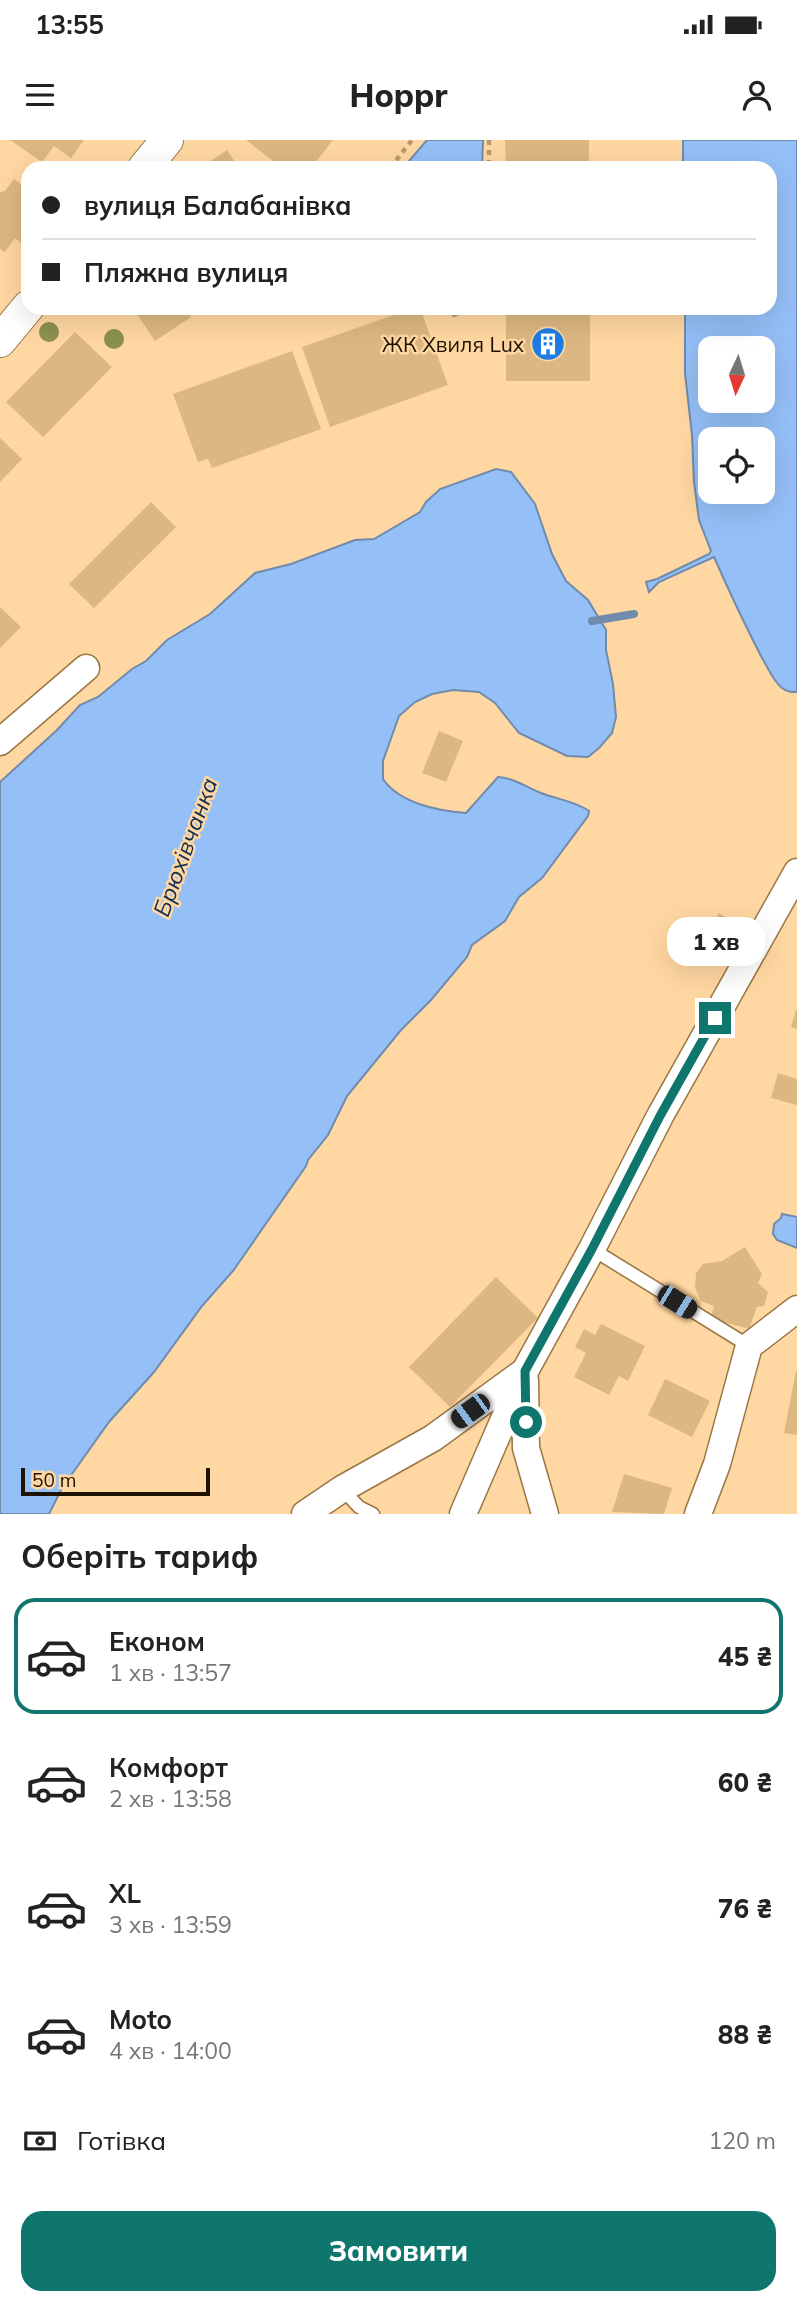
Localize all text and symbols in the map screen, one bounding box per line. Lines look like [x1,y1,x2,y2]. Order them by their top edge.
text: 13:55 [35,8,104,41]
text: Hoppr [350,75,447,115]
icon: menu [21,76,59,114]
icon: person [738,76,776,114]
text: вулиця Балабанівка [84,189,352,222]
text: Пляжна вулиця [84,256,288,289]
building icon: ЖК Хвиля Lux [529,325,567,363]
place label: ЖК Хвиля Lux [382,331,524,357]
north arrow [698,336,775,413]
map controls [698,336,775,504]
button: locate [698,427,775,504]
water label: Брюхівчанка [146,774,224,920]
callout: 1 хв [666,916,764,966]
text: 1 хв [692,927,740,956]
route end [699,1002,731,1034]
car [654,1282,701,1322]
car [447,1390,494,1432]
route start [510,1406,542,1438]
scale bar [21,1465,210,1497]
text: 50 m [32,1468,76,1492]
text: Оберіть тариф [21,1536,258,1576]
icon: car [25,1625,88,1688]
text: Економ [109,1625,205,1658]
text: 45 ₴ [718,1640,772,1673]
text: 1 хв · 13:57 [109,1658,232,1687]
icon: car [25,1751,88,1814]
text: Комфорт [109,1751,228,1784]
text: 60 ₴ [718,1766,772,1799]
text: 2 хв · 13:58 [109,1784,232,1813]
icon: car [25,1877,88,1940]
text: XL [109,1877,141,1910]
text: 76 ₴ [718,1892,772,1925]
text: 3 хв · 13:59 [109,1910,232,1939]
icon: car [25,2003,88,2066]
text: Moto [109,2003,172,2036]
text: 88 ₴ [718,2018,772,2051]
text: 4 хв · 14:00 [109,2036,232,2065]
icon: cash [21,2122,59,2160]
text: Готівка [77,2124,166,2157]
text: 120 m [708,2126,776,2155]
button: Замовити [21,2211,776,2291]

